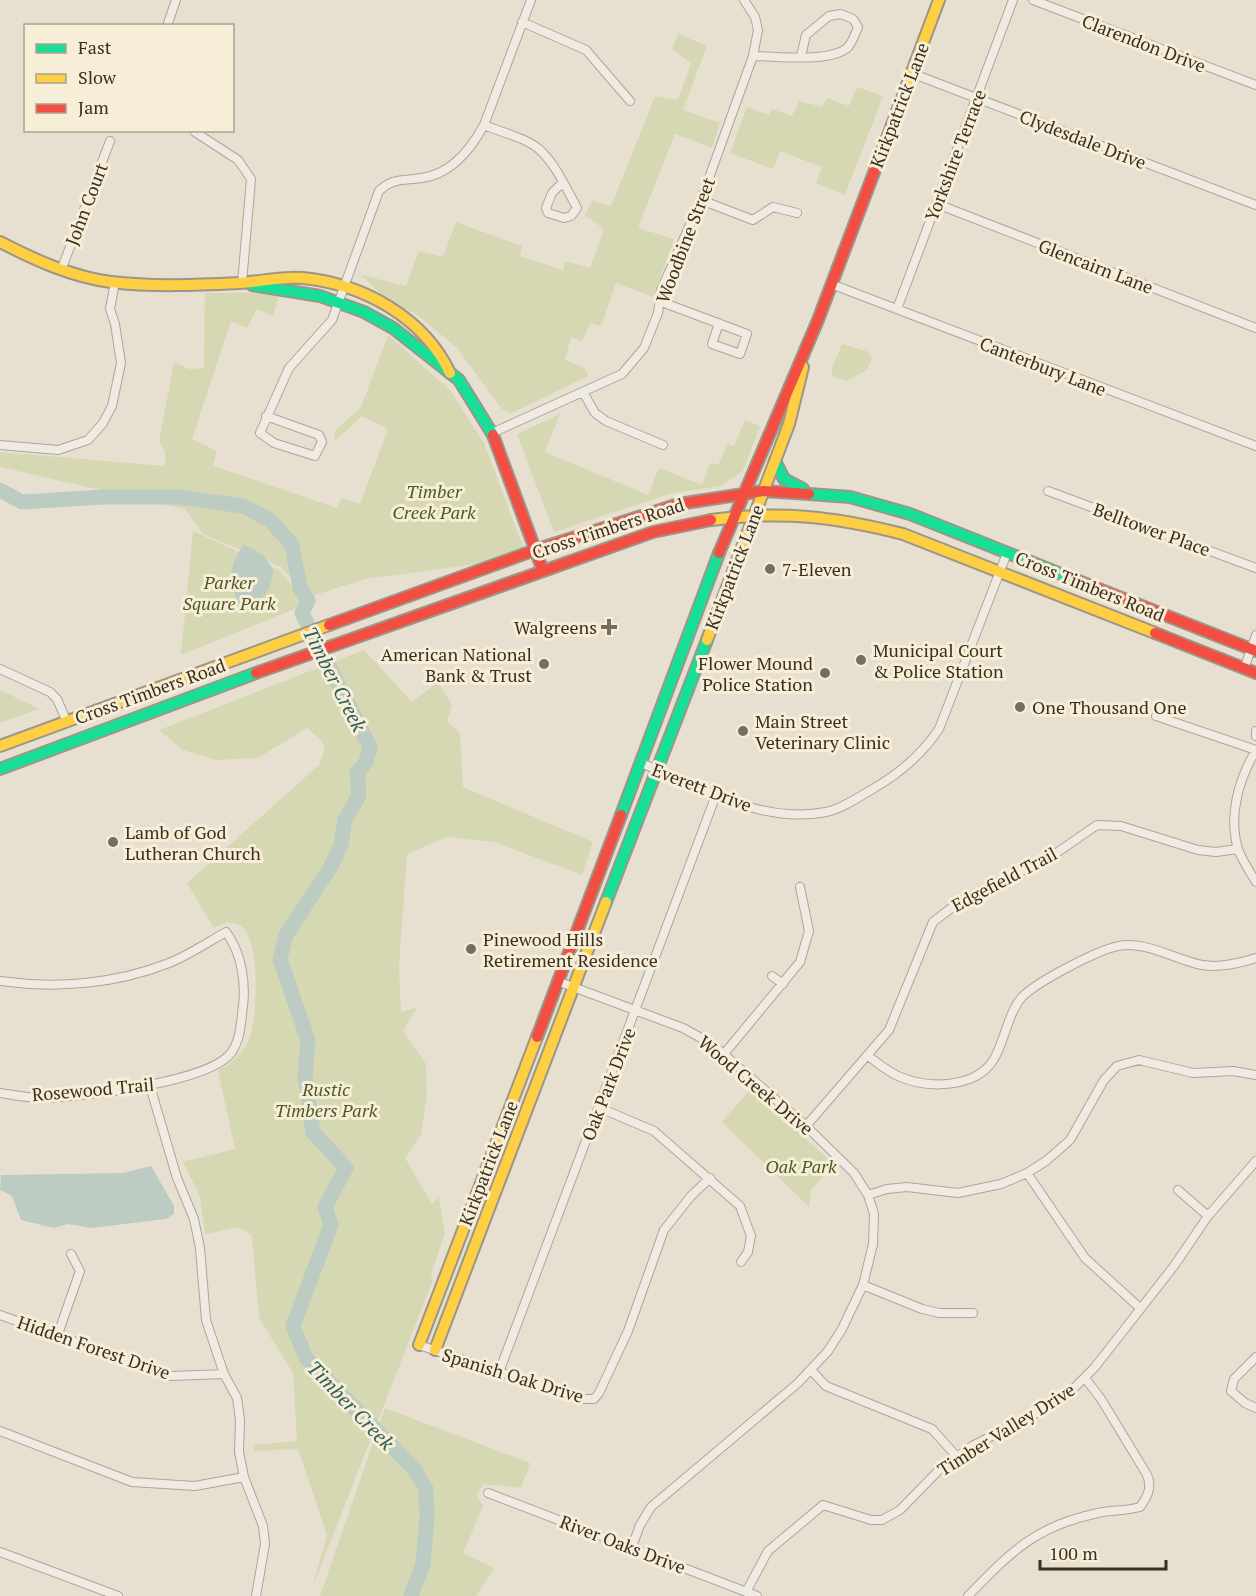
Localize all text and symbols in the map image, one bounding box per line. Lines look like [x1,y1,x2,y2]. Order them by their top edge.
street label: Clarendon Drive [1079,8,1209,78]
legend [24,24,234,132]
text: Fast [78,35,112,59]
street label: Kirkpatrick Lane [864,39,934,171]
text: Slow [78,65,117,89]
street label: Yorkshire Terrace [919,86,991,224]
text: Jam [78,95,109,119]
street label: Clydesdale Drive [1016,104,1150,174]
street label: John Court [59,159,113,249]
street label: Woodbine Street [650,173,720,306]
street label: Glencairn Lane [1035,233,1157,299]
street label: Canterbury Lane [976,331,1110,401]
park label: Timber Creek Park [392,479,476,524]
street label: Cross Timbers Road [529,492,687,564]
street label: Belltower Place [1090,497,1214,561]
street label: Kirkpatrick Lane [699,501,769,633]
street label: Cross Timbers Road [1012,545,1168,627]
place label: 7-Eleven [782,557,852,581]
marker: 7-Eleven [763,562,777,576]
park label: Parker Square Park [182,570,276,615]
place label: Walgreens [514,615,597,639]
marker: Walgreens [602,620,616,634]
water label: Timber Creek [297,622,373,736]
place label: Municipal Court & Police Station [873,638,1004,683]
place label: American National Bank & Trust [381,642,532,687]
place label: Flower Mound Police Station [698,651,813,696]
street label: Cross Timbers Road [71,653,229,729]
marker: Municipal Court & Police Station [854,653,868,667]
marker: American National Bank & Trust [537,657,551,671]
marker: Flower Mound Police Station [818,666,832,680]
place label: One Thousand One [1032,695,1186,719]
marker: One Thousand One [1013,700,1027,714]
place label: Main Street Veterinary Clinic [755,709,890,754]
marker: Main Street Veterinary Clinic [736,724,750,738]
street label: Everett Drive [649,757,755,817]
place label: Lamb of God Lutheran Church [125,820,261,865]
marker: Lamb of God Lutheran Church [106,835,120,849]
street label: Edgefield Trail [947,841,1061,917]
place label: Pinewood Hills Retirement Residence [483,927,658,972]
marker: Pinewood Hills Retirement Residence [464,942,478,956]
street label: Oak Park Drive [575,1024,641,1144]
street label: Wood Creek Drive [693,1030,819,1140]
street label: Rosewood Trail [31,1072,155,1106]
park label: Rustic Timbers Park [275,1077,378,1122]
street label: Kirkpatrick Lane [453,1097,523,1229]
park label: Oak Park [765,1154,837,1178]
street label: Hidden Forest Drive [14,1310,174,1384]
street label: Spanish Oak Drive [439,1342,587,1408]
water label: Timber Creek [302,1354,401,1456]
street label: Timber Valley Drive [933,1377,1079,1481]
street label: River Oaks Drive [557,1509,689,1579]
scale bar [1040,1533,1166,1571]
text: 100 m [1049,1541,1098,1565]

